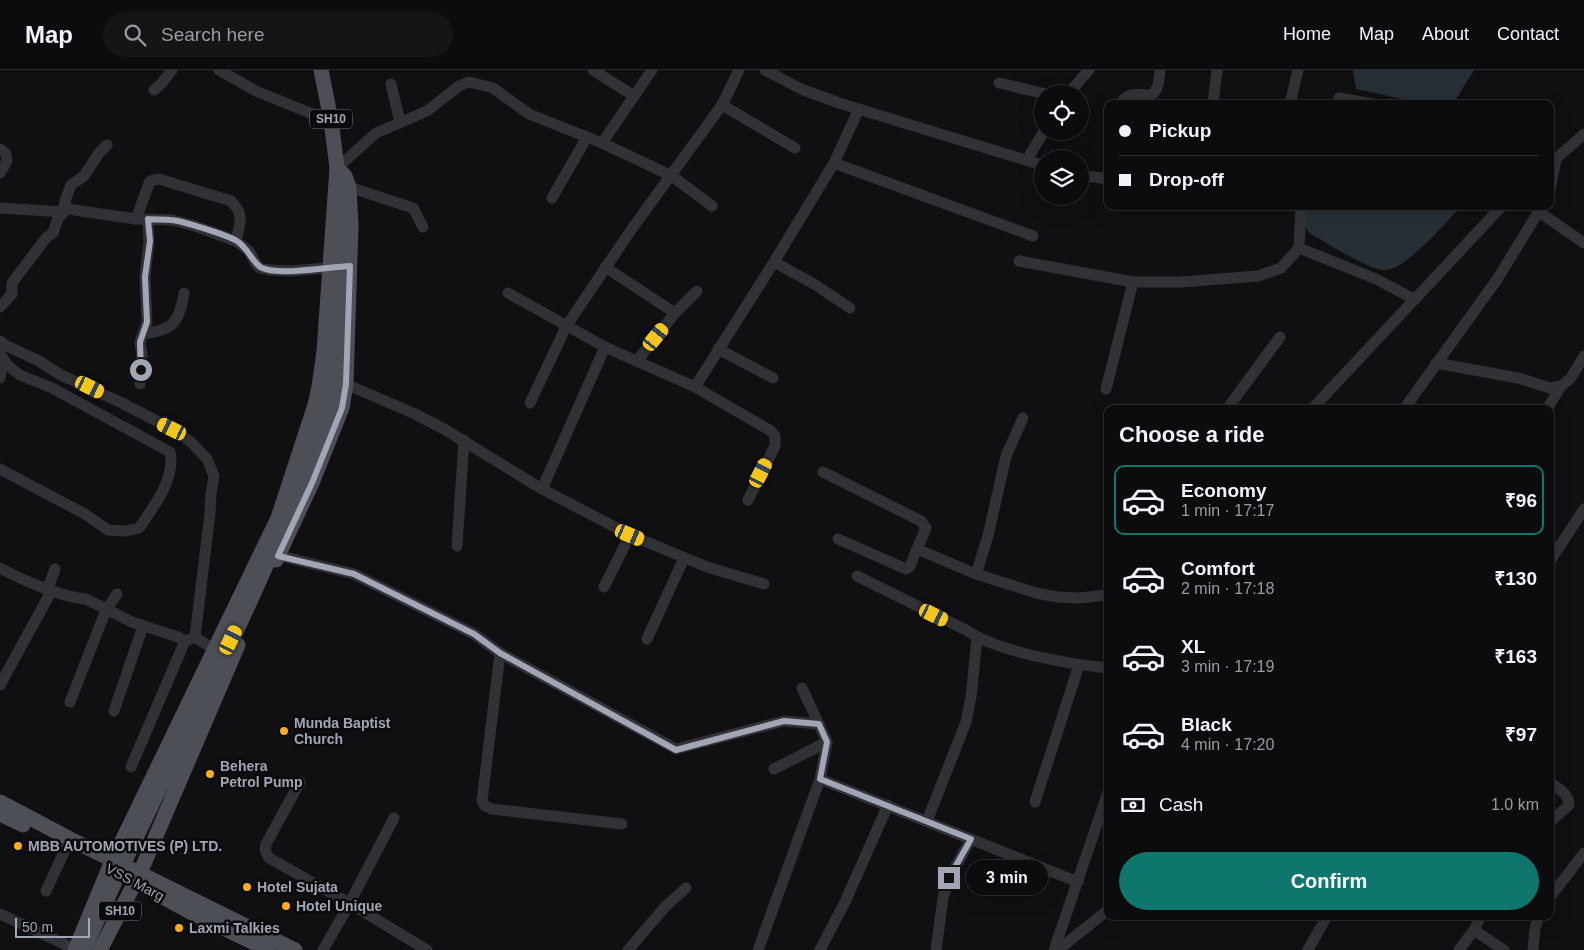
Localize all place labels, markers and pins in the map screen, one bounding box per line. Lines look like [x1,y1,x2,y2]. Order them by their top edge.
place label: Munda Baptist Church [294,715,391,747]
marker: Munda Baptist Church [278,725,290,737]
place label: Behera Petrol Pump [220,758,302,790]
marker: Behera Petrol Pump [204,768,216,780]
place label: MBB AUTOMOTIVES (P) LTD. [28,838,222,854]
marker: MBB AUTOMOTIVES (P) LTD. [12,840,24,852]
place label: Hotel Sujata [257,879,338,895]
marker: Hotel Sujata [241,881,253,893]
place label: Hotel Unique [296,898,383,914]
marker: Hotel Unique [280,900,292,912]
place label: Laxmi Talkies [189,920,280,936]
marker: Laxmi Talkies [173,922,185,934]

